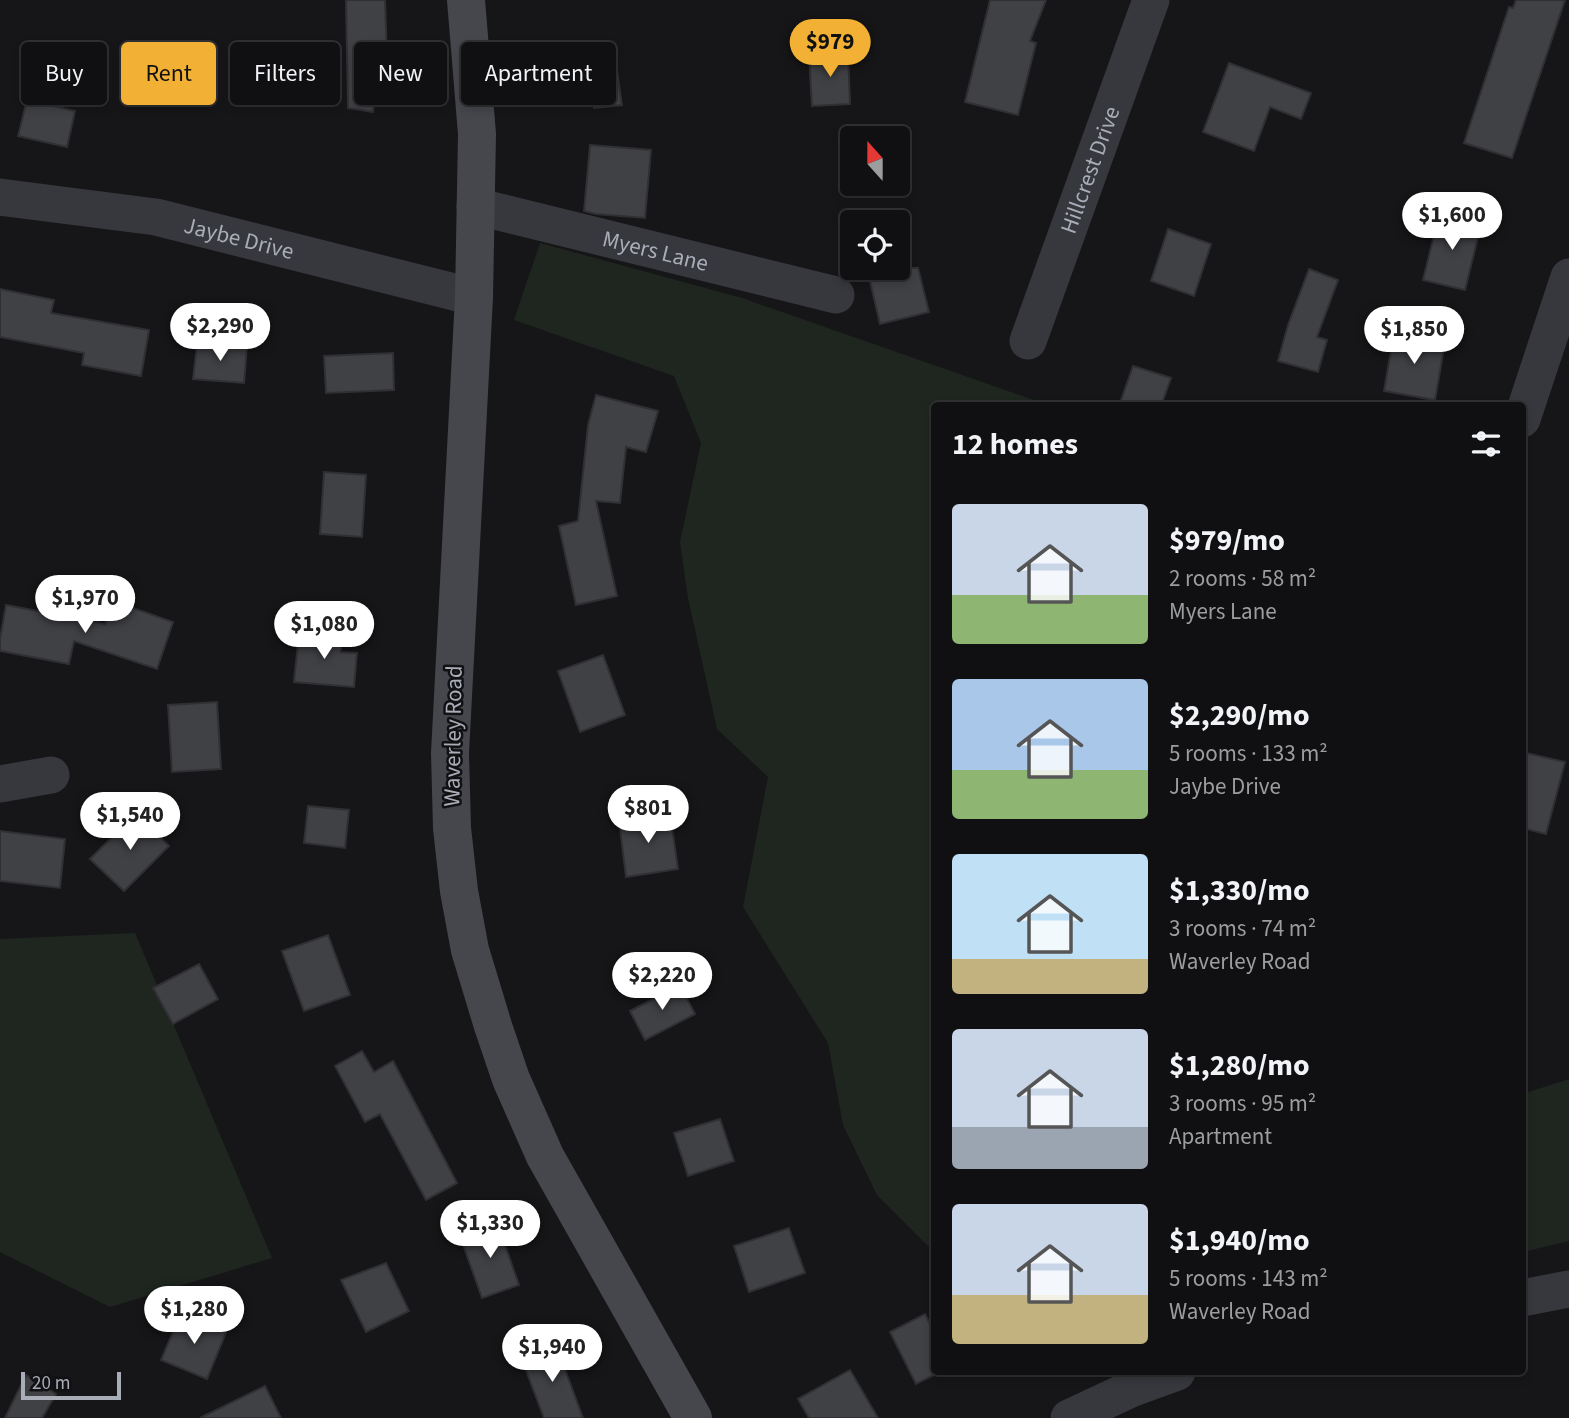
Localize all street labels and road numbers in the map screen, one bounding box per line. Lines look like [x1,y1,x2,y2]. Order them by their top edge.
street label: Hillcrest Drive [1052,101,1128,238]
street label: Jaybe Drive [181,208,297,268]
street label: Myers Lane [599,222,712,279]
street label: Waverley Road [435,665,471,807]

